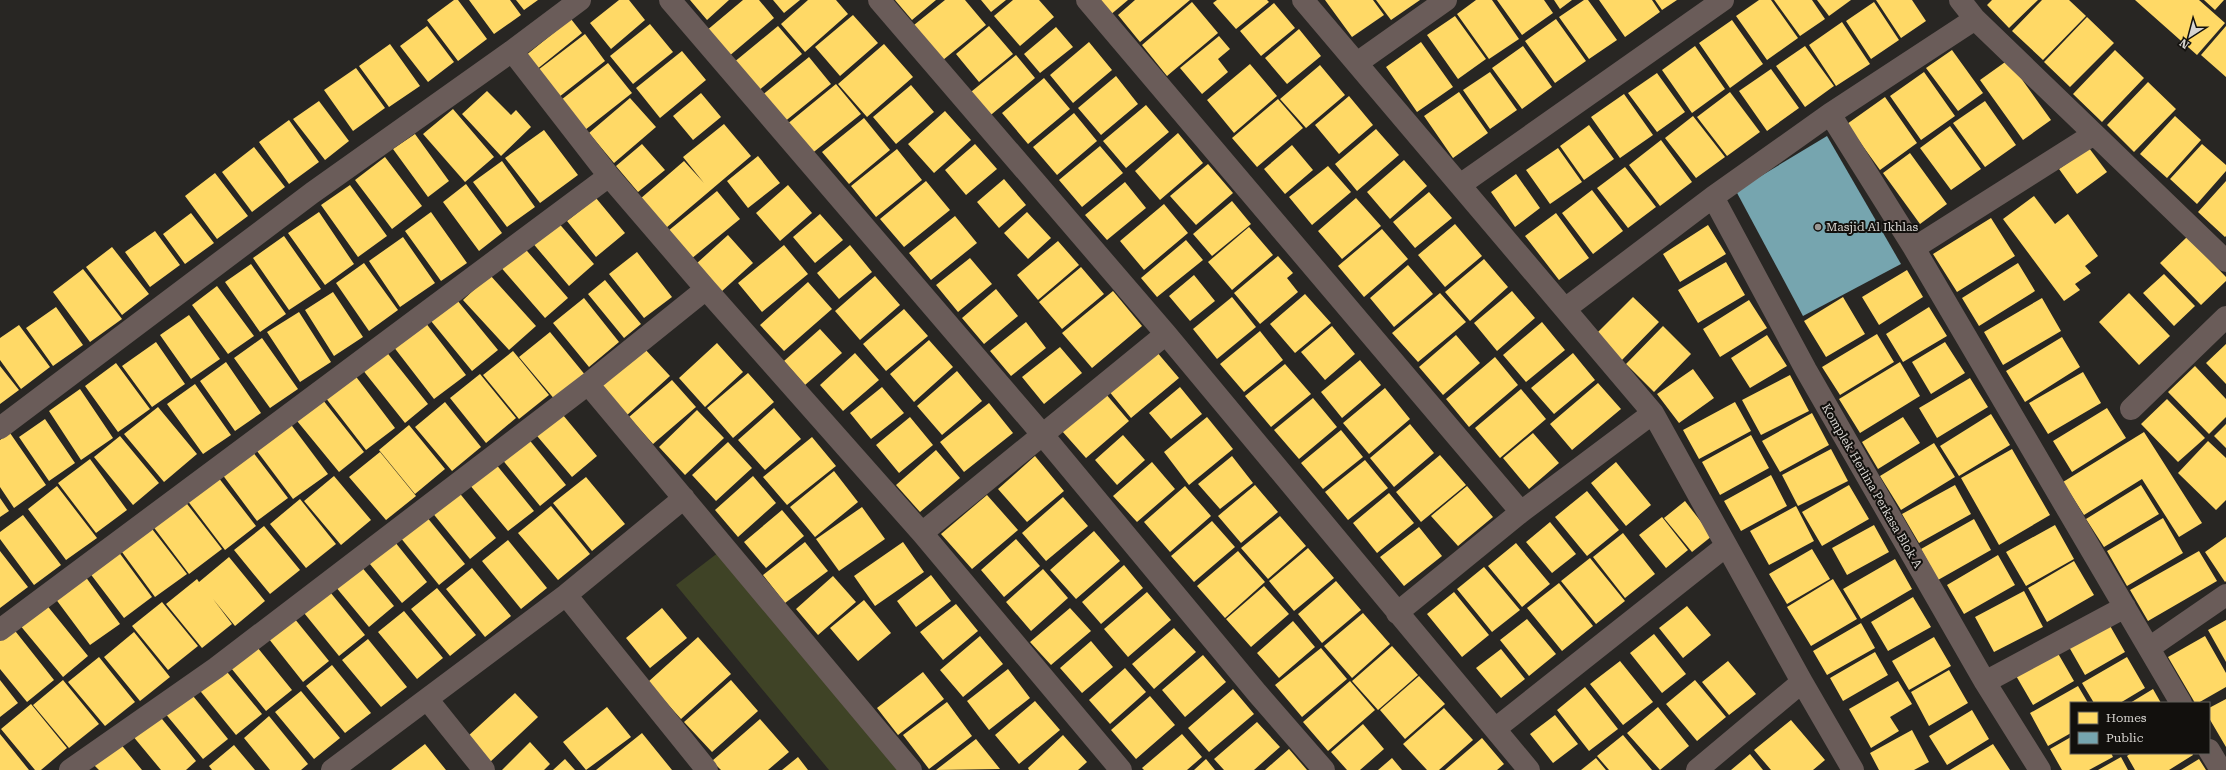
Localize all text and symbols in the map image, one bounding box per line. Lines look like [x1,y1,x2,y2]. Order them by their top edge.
north arrow [2170,16,2210,56]
text: N [2177,36,2192,51]
place label: Masjid Al Ikhlas [1826,220,1919,234]
marker: Masjid Al Ikhlas [1813,222,1823,232]
street label: Komplek Herlina Perkasa Blok A [1819,401,1925,571]
legend [2070,702,2210,754]
text: Homes [2106,711,2147,725]
text: Public [2106,731,2144,745]

